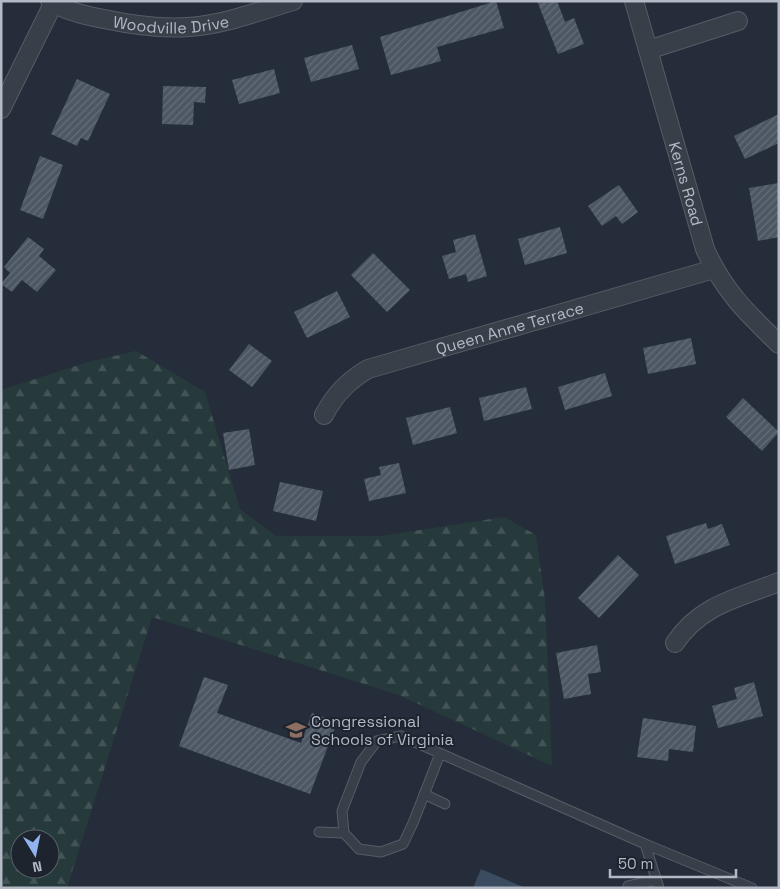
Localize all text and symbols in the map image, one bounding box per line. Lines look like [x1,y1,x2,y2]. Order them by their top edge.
street label: Woodville Drive [112,10,231,38]
street label: Kerns Road [664,139,708,228]
street label: Queen Anne Terrace [433,297,586,359]
place label: Congressional Schools of Virginia [311,711,454,750]
school or university icon: Congressional Schools of Virginia [285,719,307,741]
north arrow [10,829,60,879]
scale bar [610,846,736,878]
text: 50 m [618,854,653,873]
text: N [31,857,43,876]

